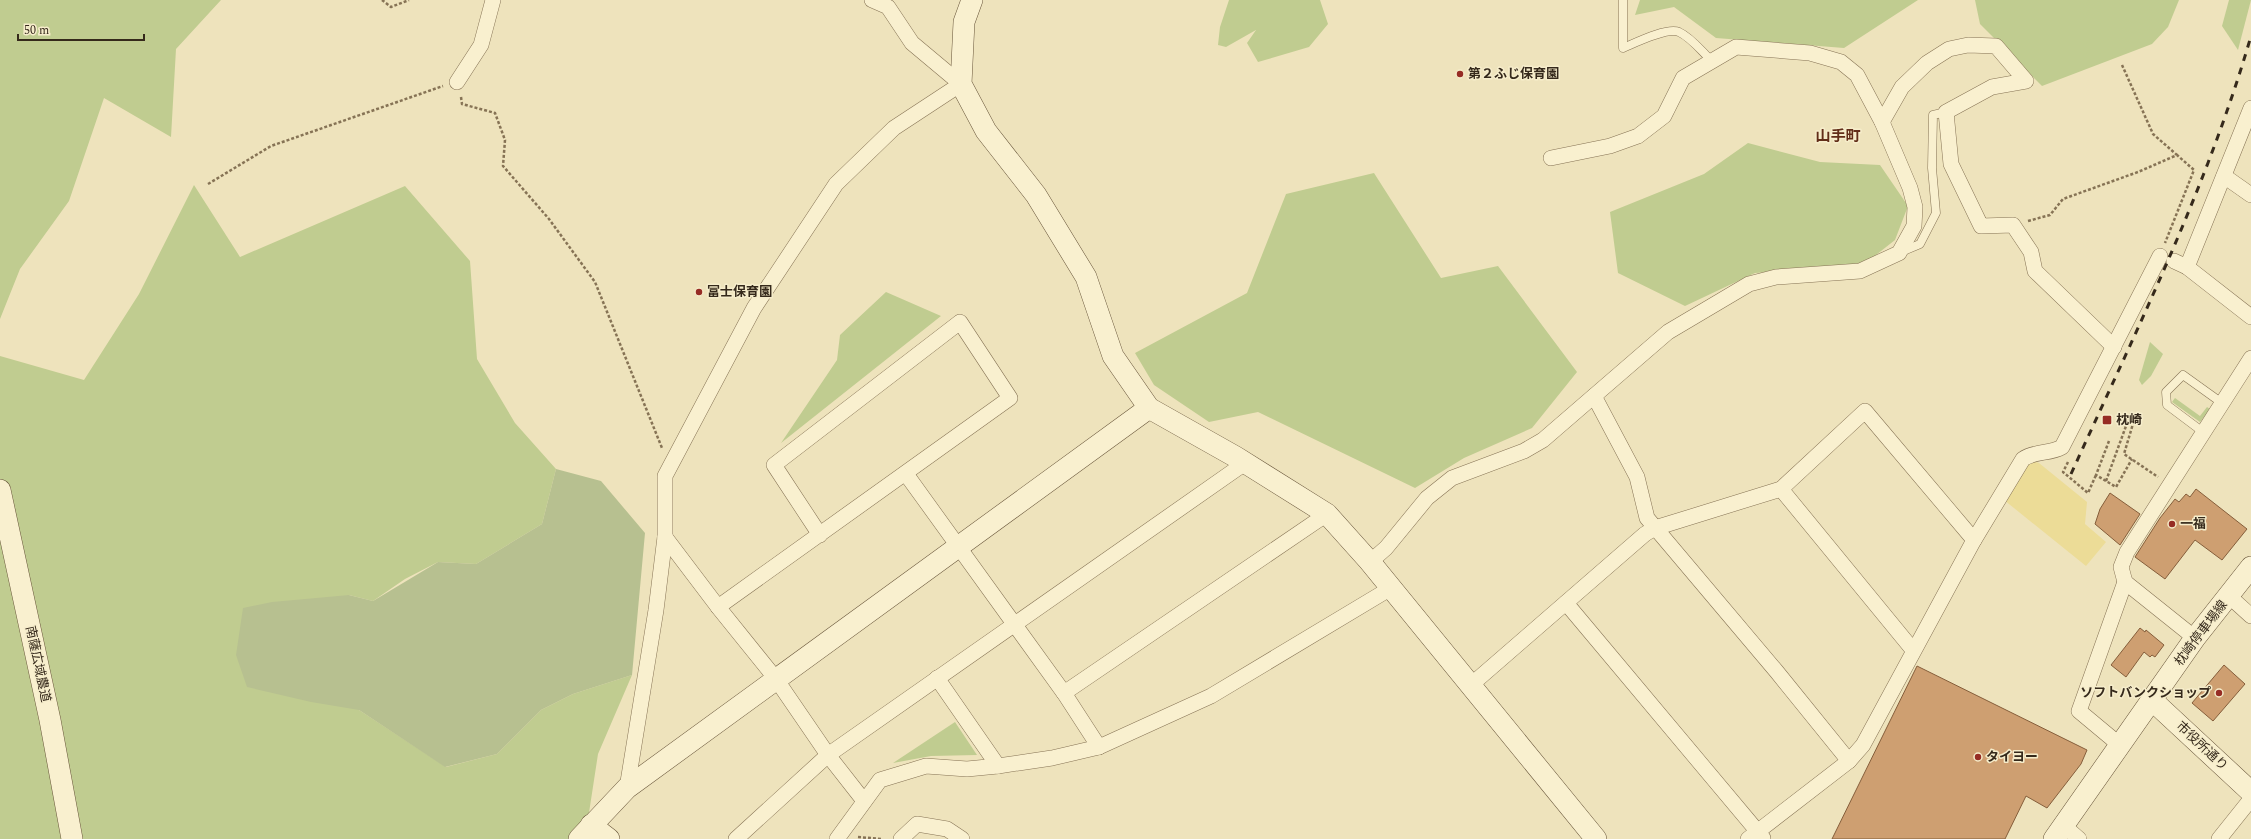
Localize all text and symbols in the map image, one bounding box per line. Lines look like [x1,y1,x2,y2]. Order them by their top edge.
scale bar [18,16,144,42]
text: 50 m [24,21,49,40]
place label: 第２ふじ保育園 [1468,64,1559,84]
marker: 第２ふじ保育園 [1455,69,1465,79]
district label: 山手町 [1815,125,1861,148]
place label: 富士保育園 [707,282,772,302]
marker: 富士保育園 [694,287,704,297]
place label: 枕崎 [2116,410,2142,430]
marker: 枕崎 [2101,414,2113,426]
place label: 一福 [2180,514,2206,534]
marker: 一福 [2167,519,2177,529]
street label: 枕崎停車場線 [2170,596,2232,670]
street label: 南薩広域農道 [20,624,56,704]
place label: ソフトバンクショップ [2080,683,2211,703]
marker: ソフトバンクショップ [2214,688,2224,698]
street label: 市役所通り [2171,717,2233,775]
place label: タイヨー [1986,747,2038,767]
marker: タイヨー [1973,752,1983,762]

